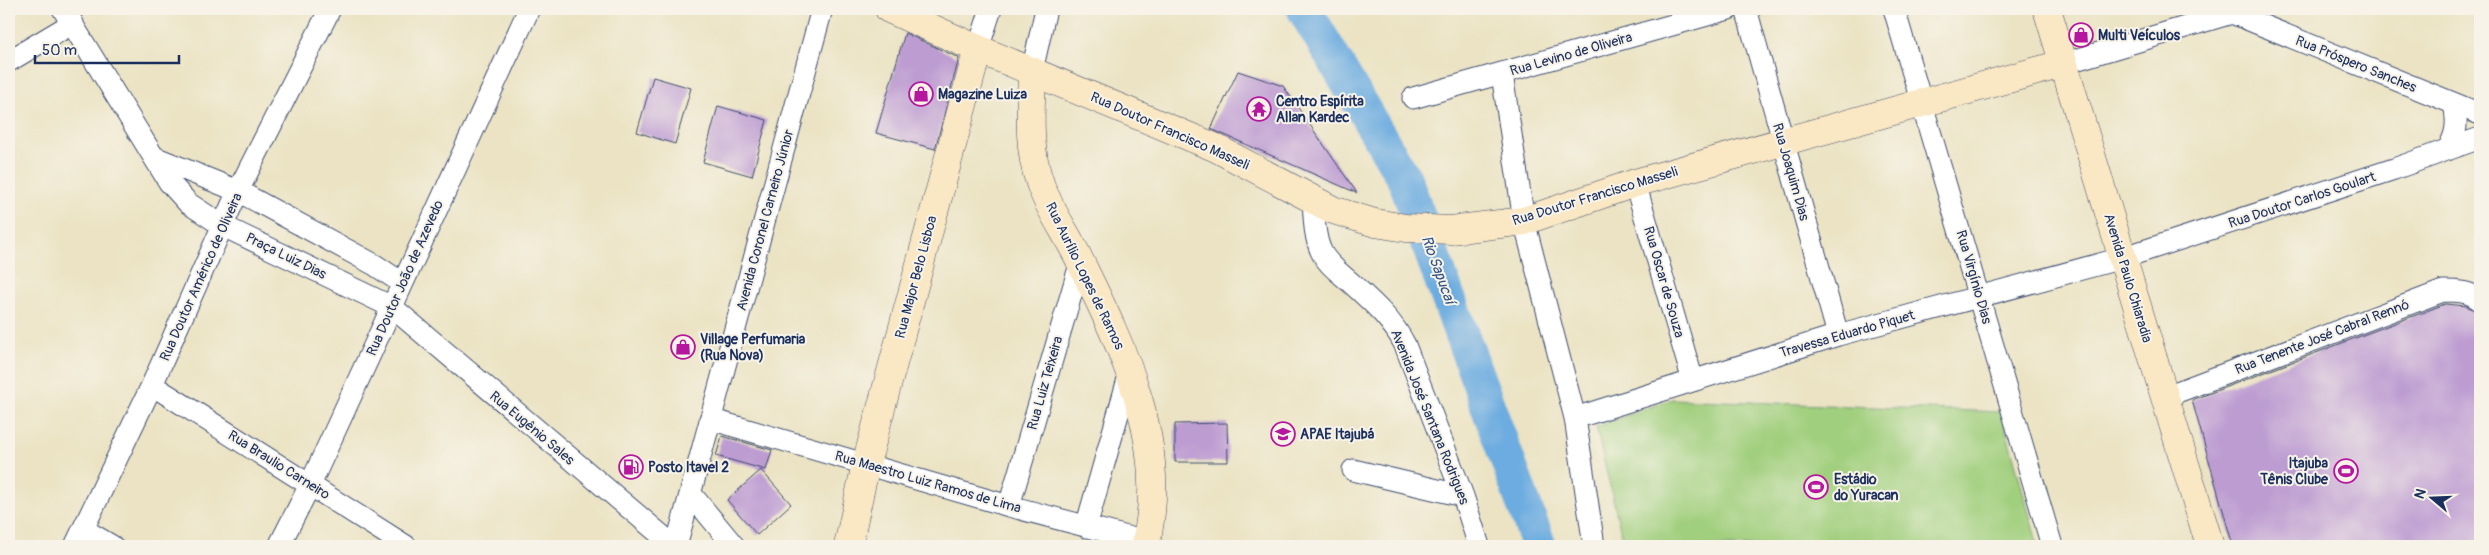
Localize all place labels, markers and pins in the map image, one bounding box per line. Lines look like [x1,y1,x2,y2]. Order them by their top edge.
shop icon: Multi Veículos [2068,22,2094,48]
place label: Multi Veículos [2098,27,2181,44]
shop icon: Magazine Luiza [908,81,934,107]
place label: Magazine Luiza [938,86,1027,103]
place label: Centro Espírita Allan Kardec [1276,93,1364,126]
temple icon: Centro Espírita Allan Kardec [1246,96,1272,122]
place label: Village Perfumaria (Rua Nova) [700,331,806,364]
shop icon: Village Perfumaria (Rua Nova) [670,334,696,360]
school or university icon: APAE Itajubá [1270,421,1296,447]
place label: APAE Itajubá [1300,426,1375,443]
fuel station icon: Posto Itavel 2 [618,454,644,480]
place label: Itajuba Tênis Clube [2259,455,2329,488]
sports icon: Itajuba Tênis Clube [2333,458,2359,484]
place label: Posto Itavel 2 [648,459,729,476]
place label: Estádio do Yuracan [1834,471,1899,504]
sports icon: Estádio do Yuracan [1803,474,1829,500]

